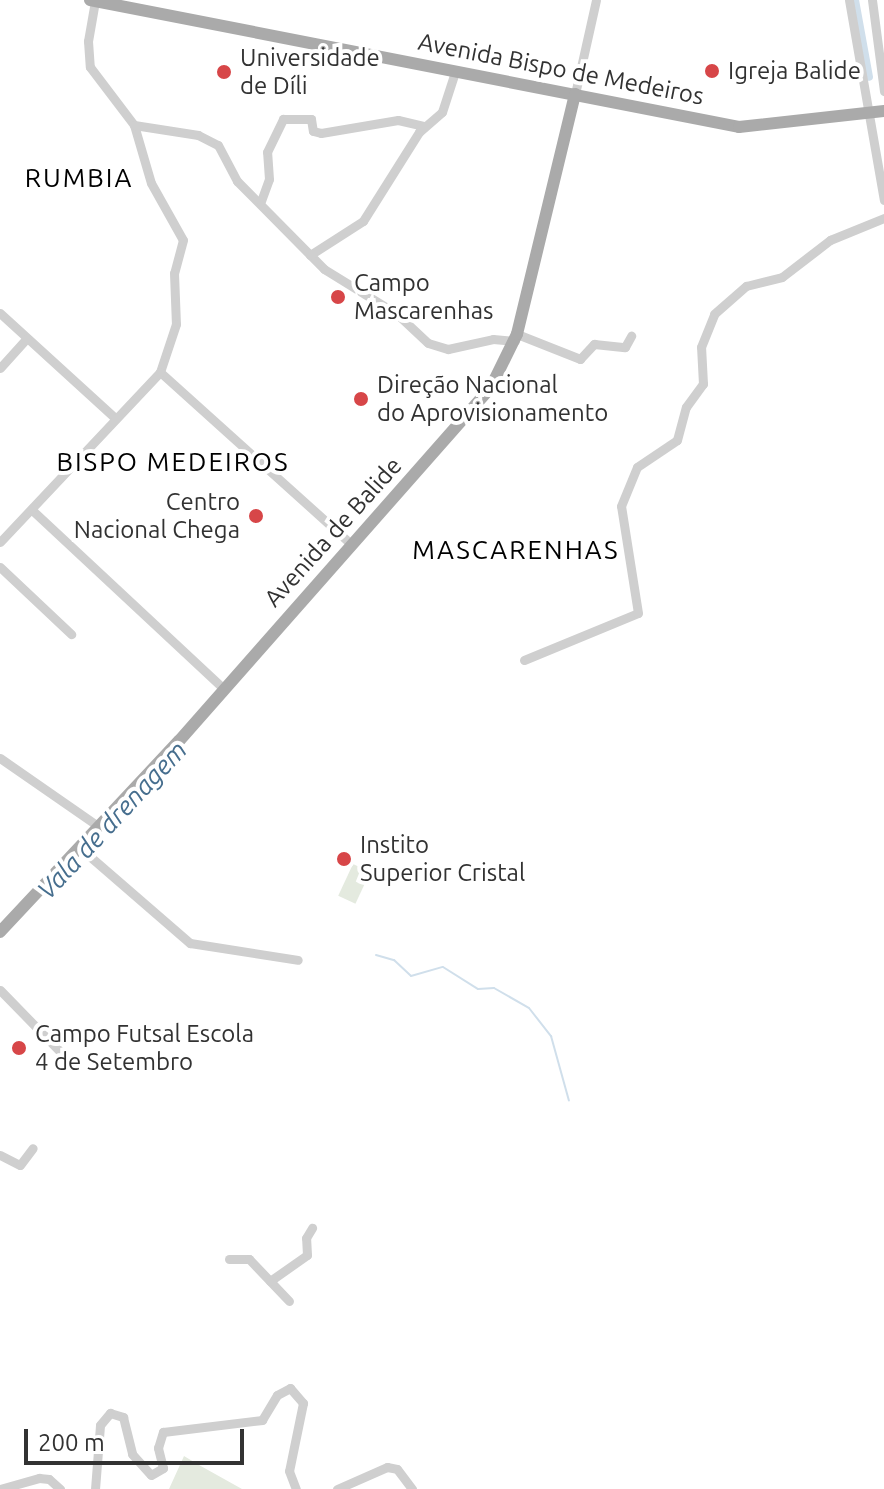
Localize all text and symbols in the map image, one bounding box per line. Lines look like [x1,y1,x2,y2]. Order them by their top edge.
street label: Avenida Bispo de Medeiros [416,27,706,111]
place label: Universidade de Díli [240,44,380,100]
place label: Igreja Balide [728,57,861,85]
marker: Igreja Balide [703,62,721,80]
marker: Universidade de Díli [215,63,233,81]
district label: RUMBIA [25,162,133,194]
place label: Campo Mascarenhas [354,269,494,325]
marker: Campo Mascarenhas [329,288,347,306]
place label: Direção Nacional do Aprovisionamento [377,371,608,427]
marker: Direção Nacional do Aprovisionamento [352,390,370,408]
district label: BISPO MEDEIROS [56,446,290,478]
street label: Avenida de Balide [258,451,408,613]
place label: Centro Nacional Chega [74,488,240,544]
marker: Centro Nacional Chega [247,507,265,525]
district label: MASCARENHAS [412,534,620,566]
water label: Vala de drenagem [31,735,193,905]
place label: Instito Superior Cristal [360,831,525,887]
marker: Instito Superior Cristal [335,850,353,868]
place label: Campo Futsal Escola 4 de Setembro [35,1020,254,1076]
marker: Campo Futsal Escola 4 de Setembro [10,1039,28,1057]
scale bar [28,1413,248,1463]
text: 200 m [38,1429,105,1456]

